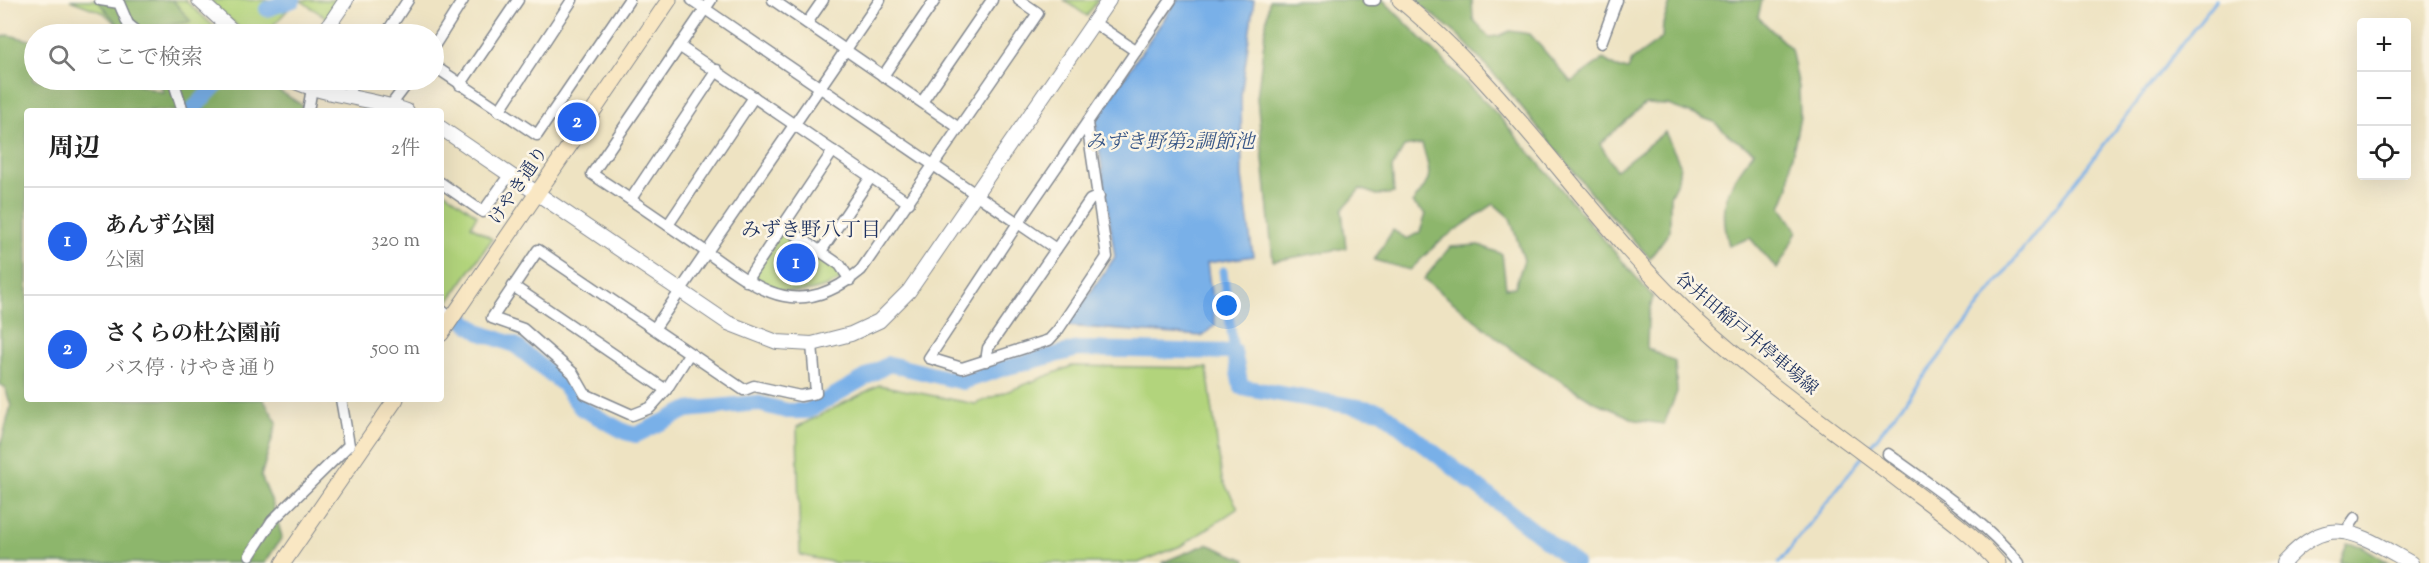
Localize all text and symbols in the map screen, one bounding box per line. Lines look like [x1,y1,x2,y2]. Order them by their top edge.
map controls [2357,18,2411,180]
button: + [2357,18,2411,72]
search box [24,24,444,90]
icon: search [45,41,78,74]
text: ここで検索 [93,43,203,75]
button: − [2357,72,2411,126]
pin: 2 [558,100,596,144]
button: locate [2357,126,2411,180]
water label: みずき野第2調節池 [1086,129,1256,158]
text: 周辺 [48,131,100,168]
text: 2件 [391,135,420,164]
street label: けやき通り [484,142,556,231]
text: あんず公園 [105,211,215,243]
district label: みずき野八丁目 [741,217,881,246]
text: 1 [64,227,71,256]
text: 320 m [371,227,420,256]
pin: 1 [776,240,816,286]
text: 公園 [105,247,145,276]
street label: 谷井田稲戸井停車場線 [1668,267,1823,402]
your location [1212,291,1241,320]
text: さくらの杜公園前 [105,319,281,351]
text: 2 [63,335,72,364]
text: 500 m [371,335,420,364]
text: バス停 · けやき通り [105,355,279,384]

